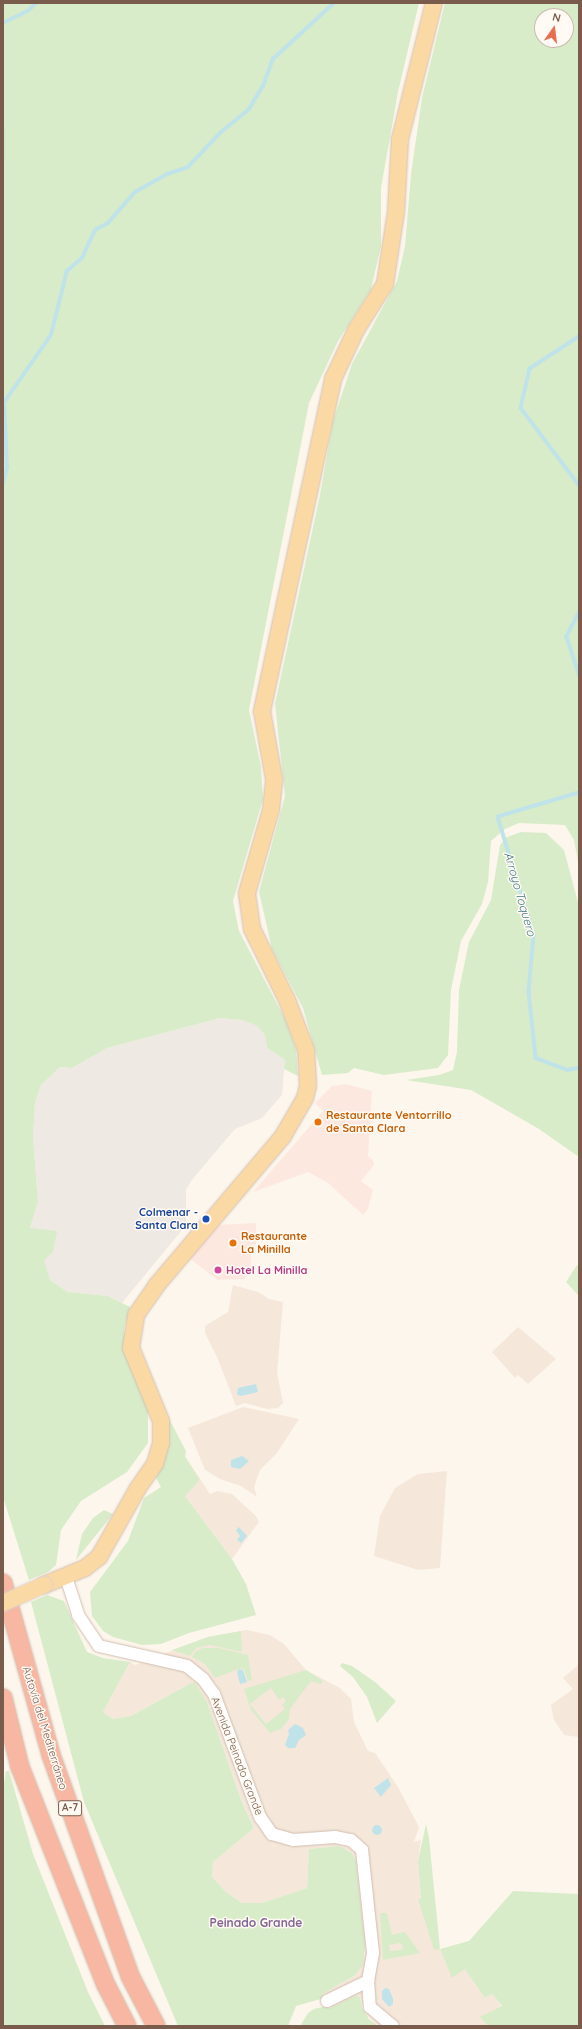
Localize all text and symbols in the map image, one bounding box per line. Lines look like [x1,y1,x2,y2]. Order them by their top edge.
north arrow [534,8,574,48]
text: N [551,10,562,25]
water label: Arroyo Toquero [501,850,539,938]
place label: Restaurante Ventorrillo de Santa Clara [326,1109,452,1135]
marker: Restaurante Ventorrillo de Santa Clara [313,1117,323,1127]
place label: Colmenar - Santa Clara [135,1206,198,1232]
marker: Colmenar - Santa Clara [201,1214,211,1224]
place label: Restaurante La Minilla [241,1230,307,1256]
marker: Restaurante La Minilla [228,1238,238,1248]
place label: Hotel La Minilla [226,1263,308,1277]
marker: Hotel La Minilla [213,1265,223,1275]
street label: Autovía del Mediterráneo [20,1665,70,1791]
street label: Avenida Peinado Grande [208,1695,266,1817]
road number: A-7 [58,1800,82,1816]
district label: Peinado Grande [210,1916,302,1930]

